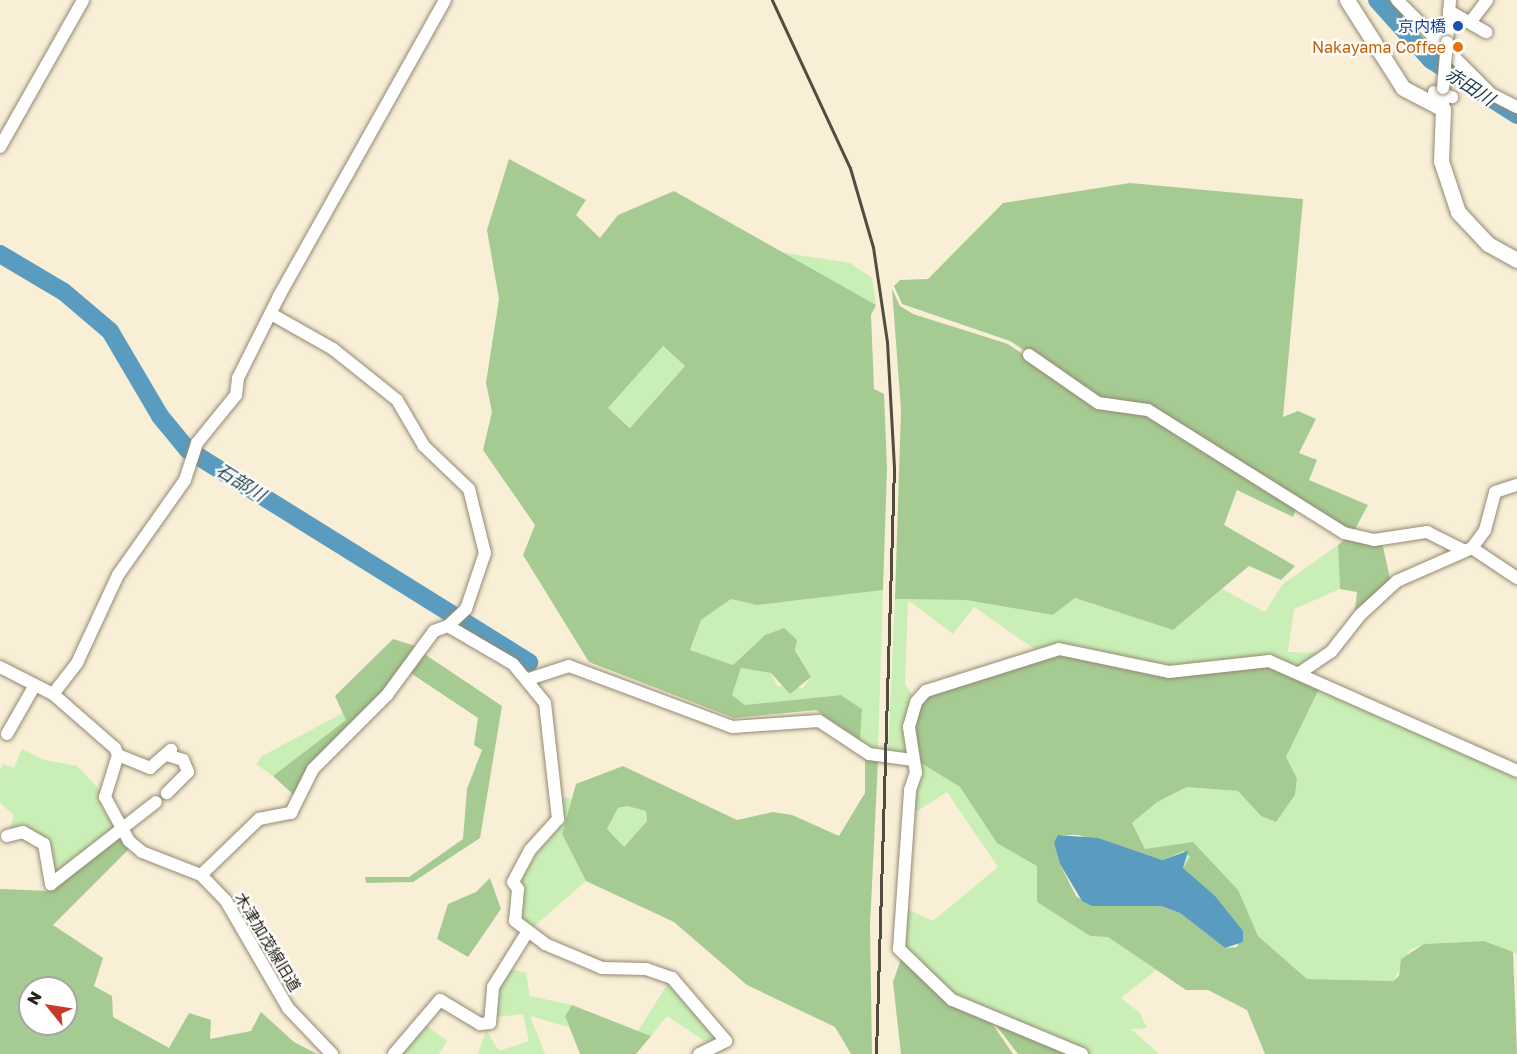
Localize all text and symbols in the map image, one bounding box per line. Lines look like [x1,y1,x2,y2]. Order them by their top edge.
place label: 京内橋 [1398,16,1446,36]
marker: 京内橋 [1451,19,1465,33]
place label: Nakayama Coffee [1312,37,1446,57]
marker: Nakayama Coffee [1451,40,1465,54]
water label: 赤田川 [1441,62,1499,110]
water label: 石部川 [212,459,270,505]
street label: 木津加茂線旧道 [231,889,305,995]
north arrow [18,976,78,1036]
text: N [22,988,46,1008]

